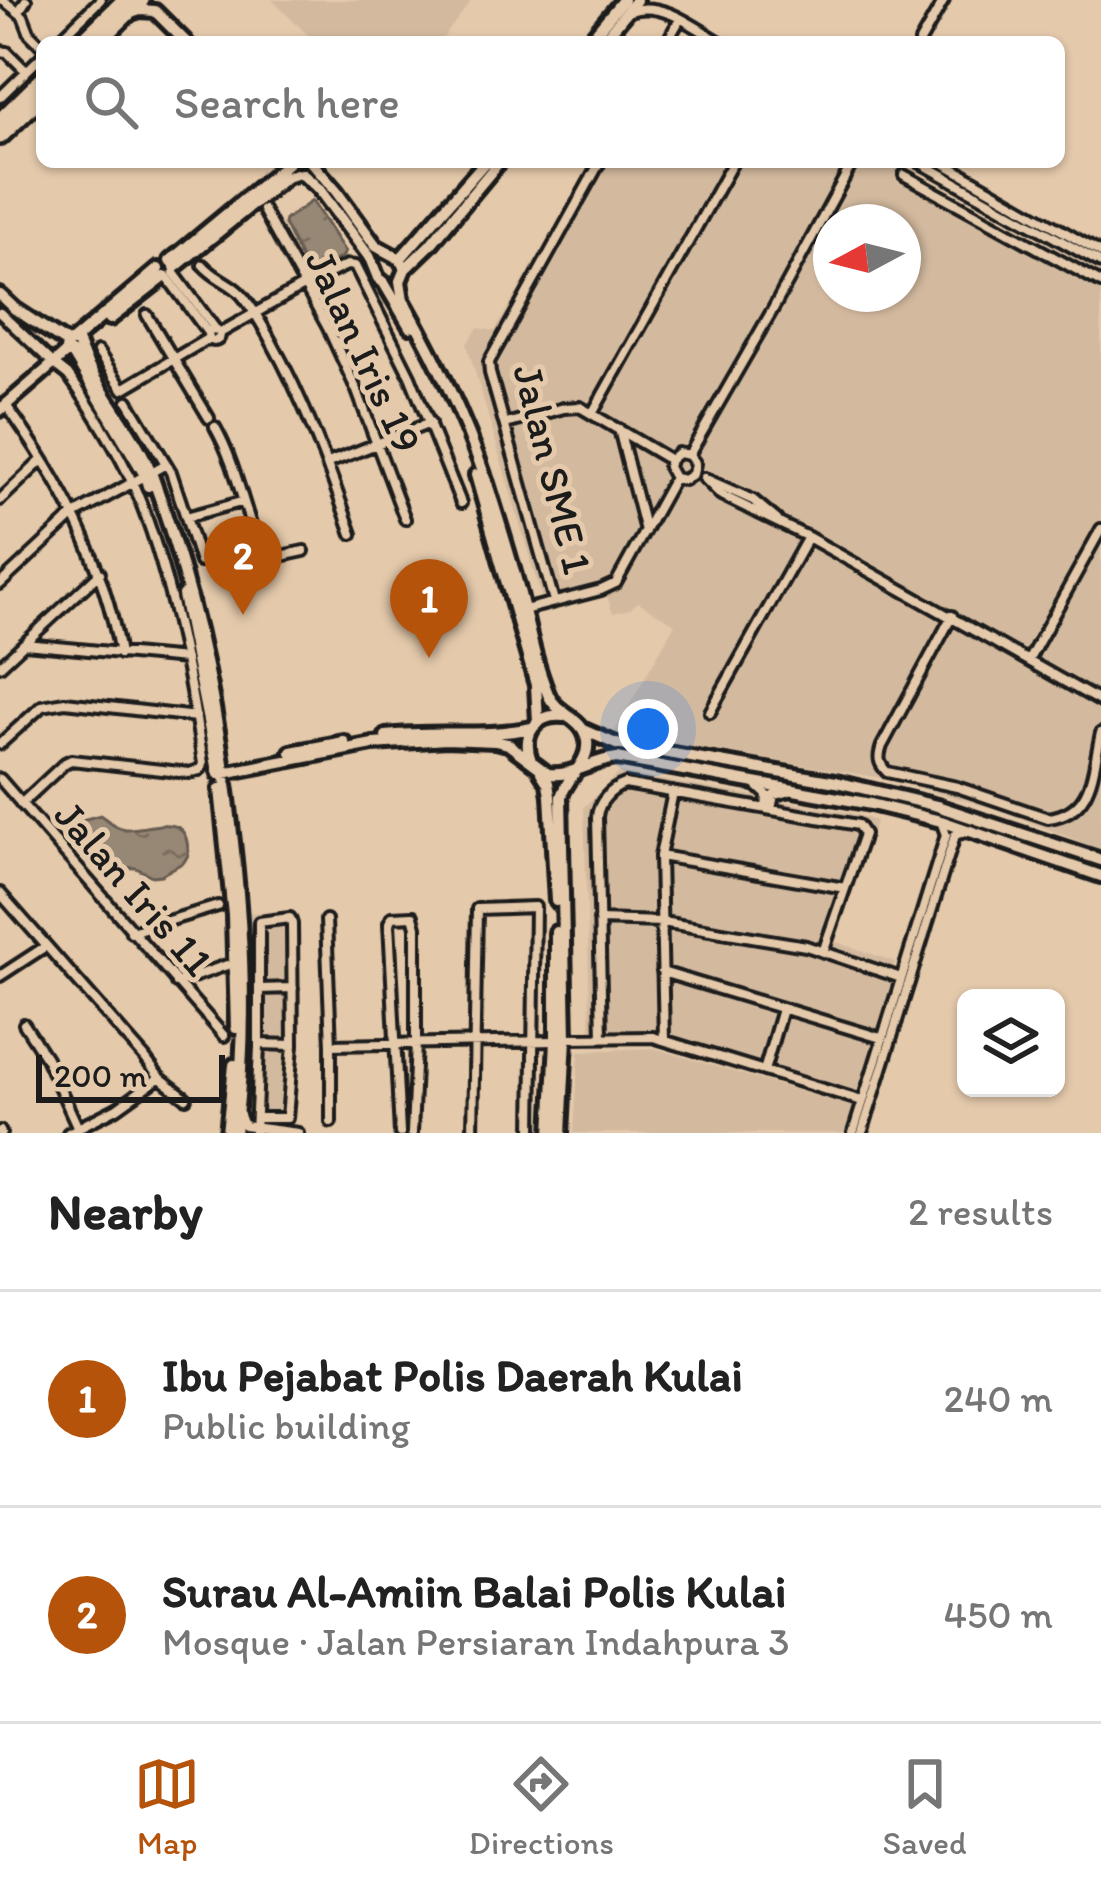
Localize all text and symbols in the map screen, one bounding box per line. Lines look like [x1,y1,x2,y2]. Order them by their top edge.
search box [36,36,1065,168]
icon: search [78,69,144,135]
text: Search here [174,75,400,129]
north arrow [813,204,921,312]
street label: Jalan Iris 19 [295,241,433,461]
street label: Jalan SME 1 [502,359,604,579]
pin: 2 [204,516,282,615]
pin: 1 [390,559,468,658]
your location [618,699,678,759]
street label: Jalan Iris 11 [44,790,224,986]
map controls [957,989,1065,1097]
button: layers [957,989,1065,1097]
scale bar [36,1049,225,1102]
text: 200 m [54,1056,147,1095]
text: Nearby [48,1181,203,1242]
text: 2 results [908,1188,1053,1235]
text: Ibu Pejabat Polis Daerah Kulai [162,1348,743,1402]
text: 1 [78,1375,96,1422]
text: 240 m [943,1375,1053,1422]
text: Public building [162,1402,410,1449]
text: Surau Al-Amiin Balai Polis Kulai [162,1564,786,1618]
text: 2 [77,1591,97,1638]
text: 450 m [943,1591,1053,1638]
text: Mosque · Jalan Persiaran Indahpura 3 [162,1618,790,1665]
tab: Map [134,1751,200,1862]
tab: Directions [469,1751,614,1862]
tab: Saved [883,1751,967,1862]

